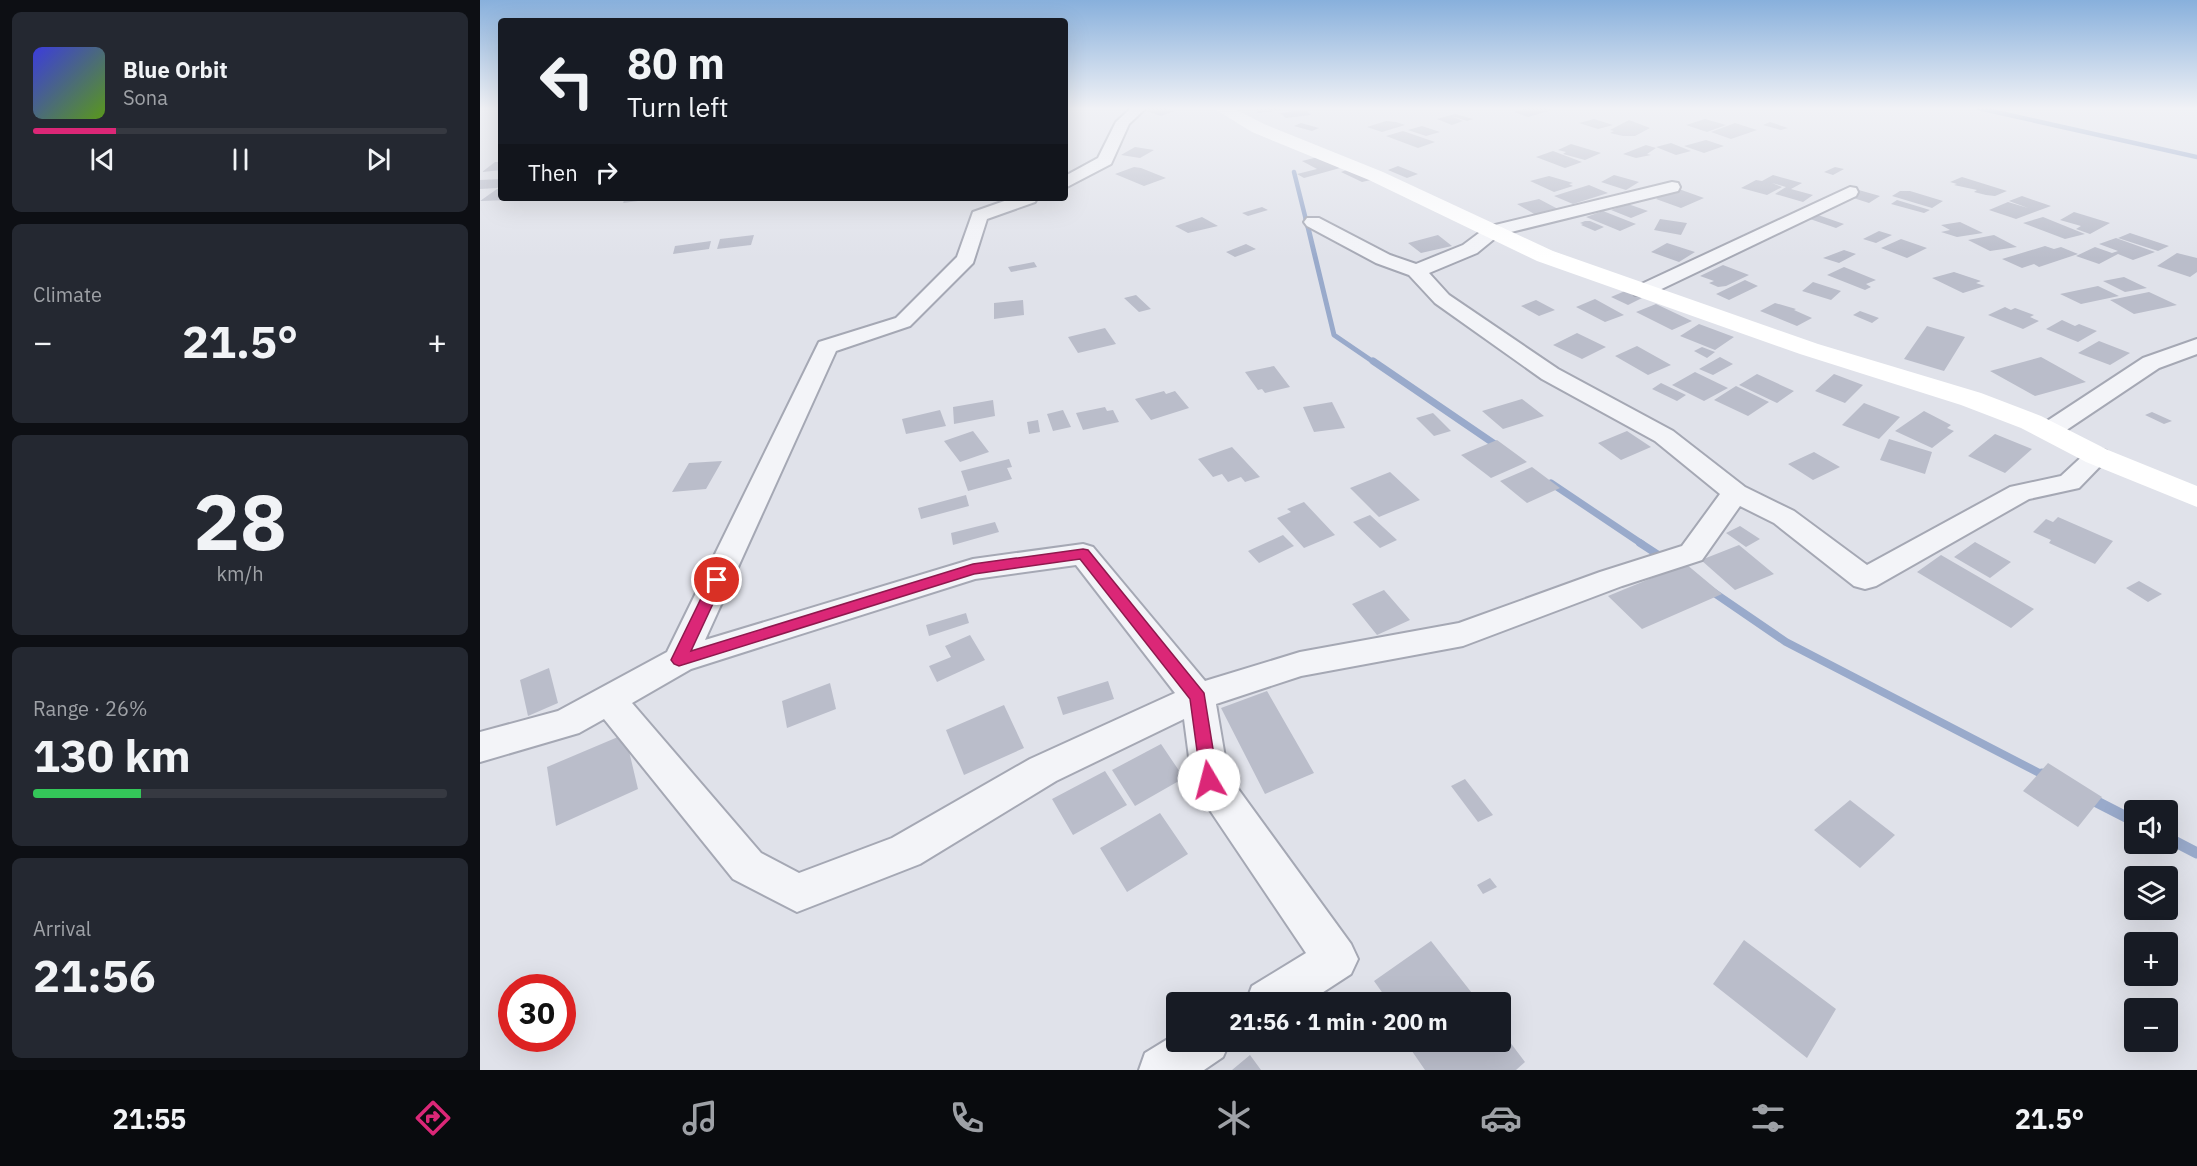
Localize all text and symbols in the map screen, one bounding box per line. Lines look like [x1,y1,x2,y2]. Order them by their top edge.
text: 80 m [627,36,725,91]
icon: left [528,42,606,120]
text: Blue Orbit [123,55,228,84]
text: Sona [123,84,168,111]
text: Turn left [627,89,728,124]
icon: previous [86,143,119,176]
icon: pause [224,143,257,176]
icon: next [362,143,395,176]
icon: right [590,156,623,189]
text: Then [528,158,578,187]
text: Climate [33,281,102,308]
text: 21.5° [182,312,298,370]
text: − [33,320,53,363]
text: + [427,320,447,363]
text: 28 [193,470,287,571]
pin [691,554,742,605]
text: km/h [216,560,264,587]
icon: arrive [700,563,733,596]
text: Range · 26% [33,695,148,722]
text: 130 km [33,726,191,784]
position arrow [1177,748,1241,812]
map controls [2124,800,2178,1052]
button: sound [2124,800,2178,854]
button: layers [2124,866,2178,920]
text: Arrival [33,915,91,942]
button: + [2124,932,2178,986]
text: 21:56 [33,946,156,1004]
speed limit sign: 30 [498,974,576,1052]
button: − [2124,998,2178,1052]
text: 21:56 · 1 min · 200 m [1229,1007,1448,1036]
icon: directions [412,1097,454,1139]
icon: music [679,1097,721,1139]
icon: phone [946,1097,988,1139]
icon: climate [1213,1097,1255,1139]
icon: car [1480,1097,1522,1139]
icon: filters [1747,1097,1789,1139]
text: 21:55 [113,1101,186,1136]
text: 21.5° [2015,1101,2084,1136]

